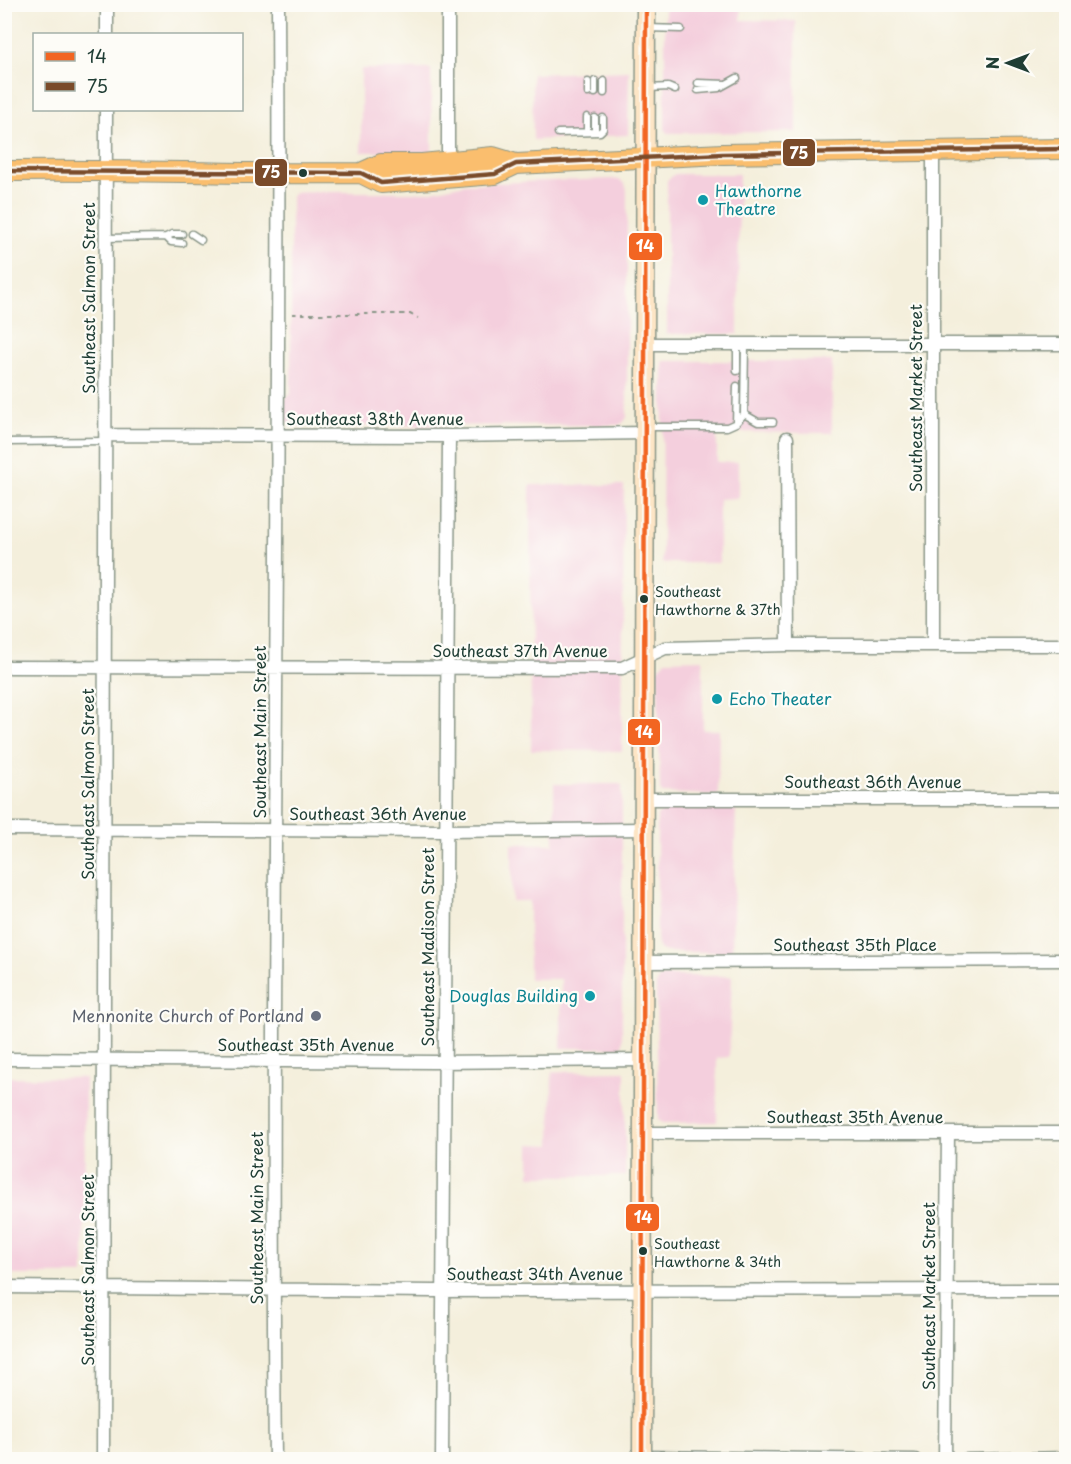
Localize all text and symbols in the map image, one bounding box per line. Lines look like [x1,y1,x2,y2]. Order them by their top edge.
legend [33,33,243,111]
north arrow [978,33,1038,93]
text: 14 [87,42,107,69]
text: N [980,57,1004,69]
text: 75 [87,72,108,99]
line badge: 75 [782,138,816,167]
text: 75 [789,140,809,164]
line badge: 75 [254,158,288,187]
text: 75 [261,159,281,183]
unlabelled marker [297,167,309,179]
place label: Hawthorne Theatre [715,178,802,220]
marker: Hawthorne Theatre [696,193,710,207]
street label: Southeast Salmon Street [76,202,100,394]
line badge: 14 [628,232,663,261]
text: 14 [636,233,654,257]
street label: Southeast Market Street [903,303,927,492]
street label: Southeast 38th Avenue [286,406,464,430]
place label: Southeast Hawthorne & 37th [655,581,781,620]
marker: Southeast Hawthorne & 37th [638,593,650,605]
street label: Southeast 37th Avenue [432,638,608,662]
street label: Southeast Main Street [247,645,271,819]
place label: Echo Theater [729,686,832,710]
street label: Southeast Salmon Street [75,688,99,880]
marker: Echo Theater [710,692,724,706]
line badge: 14 [627,718,661,746]
text: 14 [635,719,653,743]
street label: Southeast 36th Avenue [784,769,962,793]
street label: Southeast 36th Avenue [289,801,467,825]
street label: Southeast Madison Street [415,847,439,1046]
street label: Southeast 35th Place [773,932,937,956]
place label: Douglas Building [449,983,578,1007]
marker: Douglas Building [583,989,597,1003]
place label: Mennonite Church of Portland [72,1003,304,1027]
marker: Mennonite Church of Portland [309,1009,323,1023]
street label: Southeast 35th Avenue [218,1032,395,1056]
street label: Southeast 35th Avenue [767,1104,944,1128]
street label: Southeast Main Street [244,1131,268,1305]
street label: Southeast Salmon Street [75,1174,99,1366]
street label: Southeast Market Street [916,1201,940,1390]
line badge: 14 [625,1203,660,1232]
text: 14 [634,1204,652,1228]
place label: Southeast Hawthorne & 34th [654,1233,781,1272]
marker: Southeast Hawthorne & 34th [637,1245,649,1257]
street label: Southeast 34th Avenue [447,1261,624,1285]

